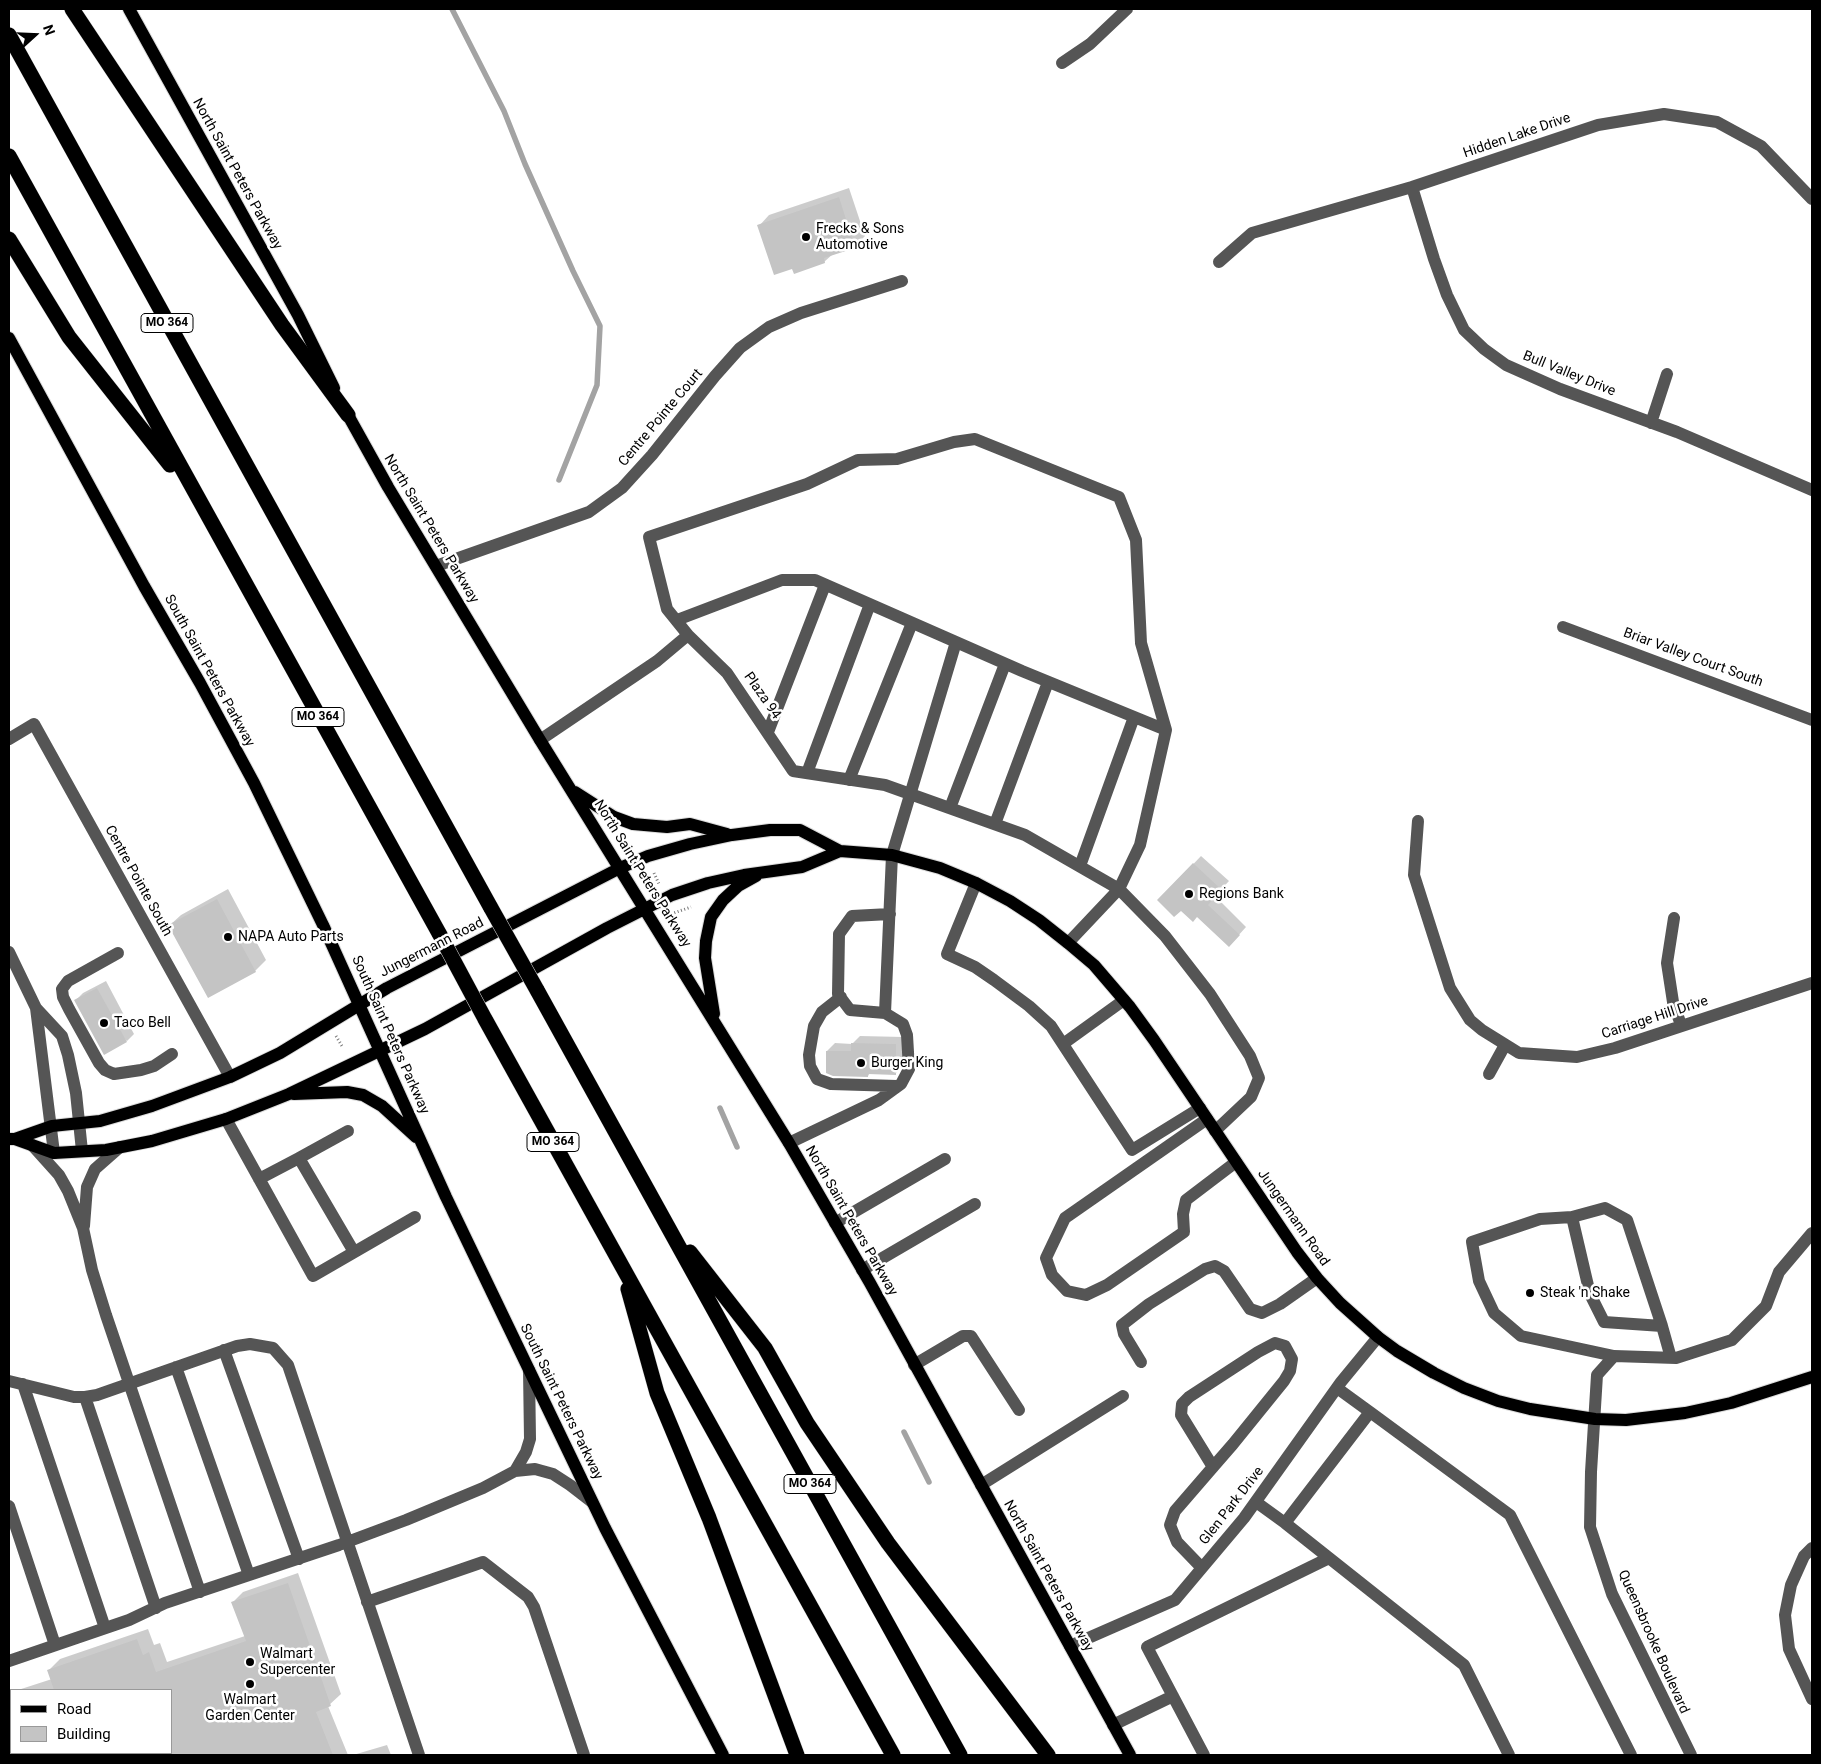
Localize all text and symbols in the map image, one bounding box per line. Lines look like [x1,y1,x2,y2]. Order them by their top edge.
north arrow [10,10,60,60]
text: N [40,22,58,37]
street label: North Saint Peters Parkway [188,95,286,253]
street label: Hidden Lake Drive [1461,110,1573,162]
place label: Frecks & Sons Automotive [816,221,904,253]
marker: Frecks & Sons Automotive [800,231,812,243]
road number: MO 364 [141,314,193,332]
street label: Bull Valley Drive [1520,348,1618,400]
street label: Centre Pointe Court [615,366,707,470]
street label: North Saint Peters Parkway [380,452,482,606]
street label: South Saint Peters Parkway [160,592,258,750]
street label: Briar Valley Court South [1621,625,1765,691]
street label: Plaza 94 [740,669,784,723]
road number: MO 364 [292,708,344,726]
street label: North Saint Peters Parkway [590,797,694,951]
street label: Centre Pointe South [101,823,175,939]
place label: Regions Bank [1199,886,1284,902]
marker: Regions Bank [1183,888,1195,900]
street label: Jungermann Road [377,915,487,981]
place label: NAPA Auto Parts [238,929,344,945]
marker: NAPA Auto Parts [222,931,234,943]
street label: South Saint Peters Parkway [347,953,433,1117]
street label: Carriage Hill Drive [1600,993,1710,1043]
place label: Taco Bell [114,1015,171,1031]
marker: Taco Bell [98,1017,110,1029]
place label: Burger King [871,1055,943,1071]
marker: Burger King [855,1057,867,1069]
road number: MO 364 [527,1132,579,1152]
street label: North Saint Peters Parkway [801,1143,901,1299]
street label: Jungermann Road [1253,1166,1333,1270]
place label: Steak 'n Shake [1540,1285,1630,1301]
marker: Steak 'n Shake [1524,1287,1536,1299]
street label: South Saint Peters Parkway [516,1321,606,1483]
street label: Glen Park Drive [1196,1464,1268,1548]
road number: MO 364 [784,1475,836,1494]
street label: North Saint Peters Parkway [999,1497,1097,1655]
street label: Queensbrooke Boulevard [1614,1568,1692,1716]
place label: Walmart Supercenter [260,1646,335,1678]
marker: Walmart Supercenter [244,1656,256,1668]
marker: Walmart Garden Center [244,1678,256,1690]
legend [10,1689,172,1754]
place label: Walmart Garden Center [205,1692,295,1724]
text: Road [57,1700,91,1718]
text: Building [57,1725,111,1743]

